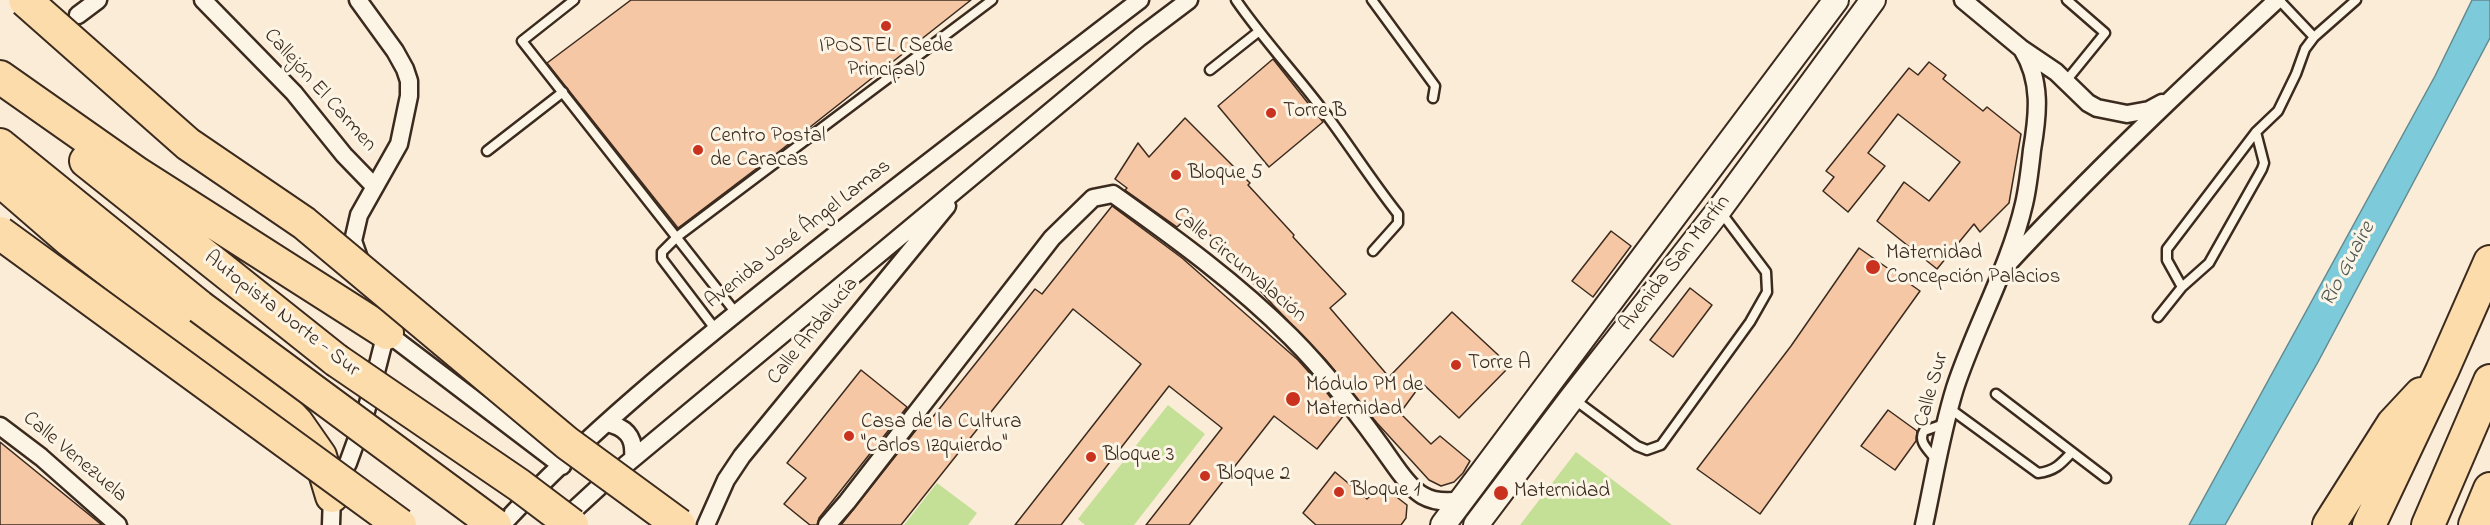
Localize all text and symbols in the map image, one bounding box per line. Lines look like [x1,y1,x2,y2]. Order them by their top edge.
marker: IPOSTEL (Sede Principal) [879,19,893,33]
street label: Callejón El Carmen [257,24,381,158]
place label: IPOSTEL (Sede Principal) [819,35,953,85]
place label: Torre B [1283,100,1347,126]
marker: Torre B [1264,106,1278,120]
place label: Centro Postal de Caracas [710,125,825,175]
marker: Centro Postal de Caracas [691,143,705,157]
street label: Avenida José Ángel Lamas [701,155,897,315]
place label: Bloque 5 [1188,162,1263,188]
marker: Bloque 5 [1169,168,1183,182]
street label: Avenida San Martín [1615,191,1737,337]
street label: Calle Circunvalación [1167,203,1311,329]
water label: Río Guaire [2316,218,2382,312]
place label: Maternidad Concepción Palacios [1886,242,2060,292]
street label: Autopista Norte - Sur [198,246,364,384]
marker: Maternidad Concepción Palacios [1864,258,1882,276]
street label: Calle Andalucía [763,273,865,391]
street label: Calle Sur [1910,350,1956,430]
place label: Torre A [1468,352,1531,378]
marker: Torre A [1449,358,1463,372]
place label: Módulo PM de Maternidad [1306,374,1423,424]
marker: Módulo PM de Maternidad [1284,390,1302,408]
street label: Calle Venezuela [17,407,131,509]
place label: Casa de la Cultura "Carlos Izquierdo" [861,411,1022,461]
marker: Casa de la Cultura "Carlos Izquierdo" [842,429,856,443]
place label: Bloque 3 [1103,444,1174,470]
marker: Bloque 3 [1084,450,1098,464]
place label: Bloque 2 [1217,463,1290,489]
marker: Bloque 2 [1198,469,1212,483]
place label: Bloque 1 [1351,479,1420,505]
place label: Maternidad [1514,480,1610,506]
marker: Maternidad [1492,484,1510,502]
marker: Bloque 1 [1332,485,1346,499]

